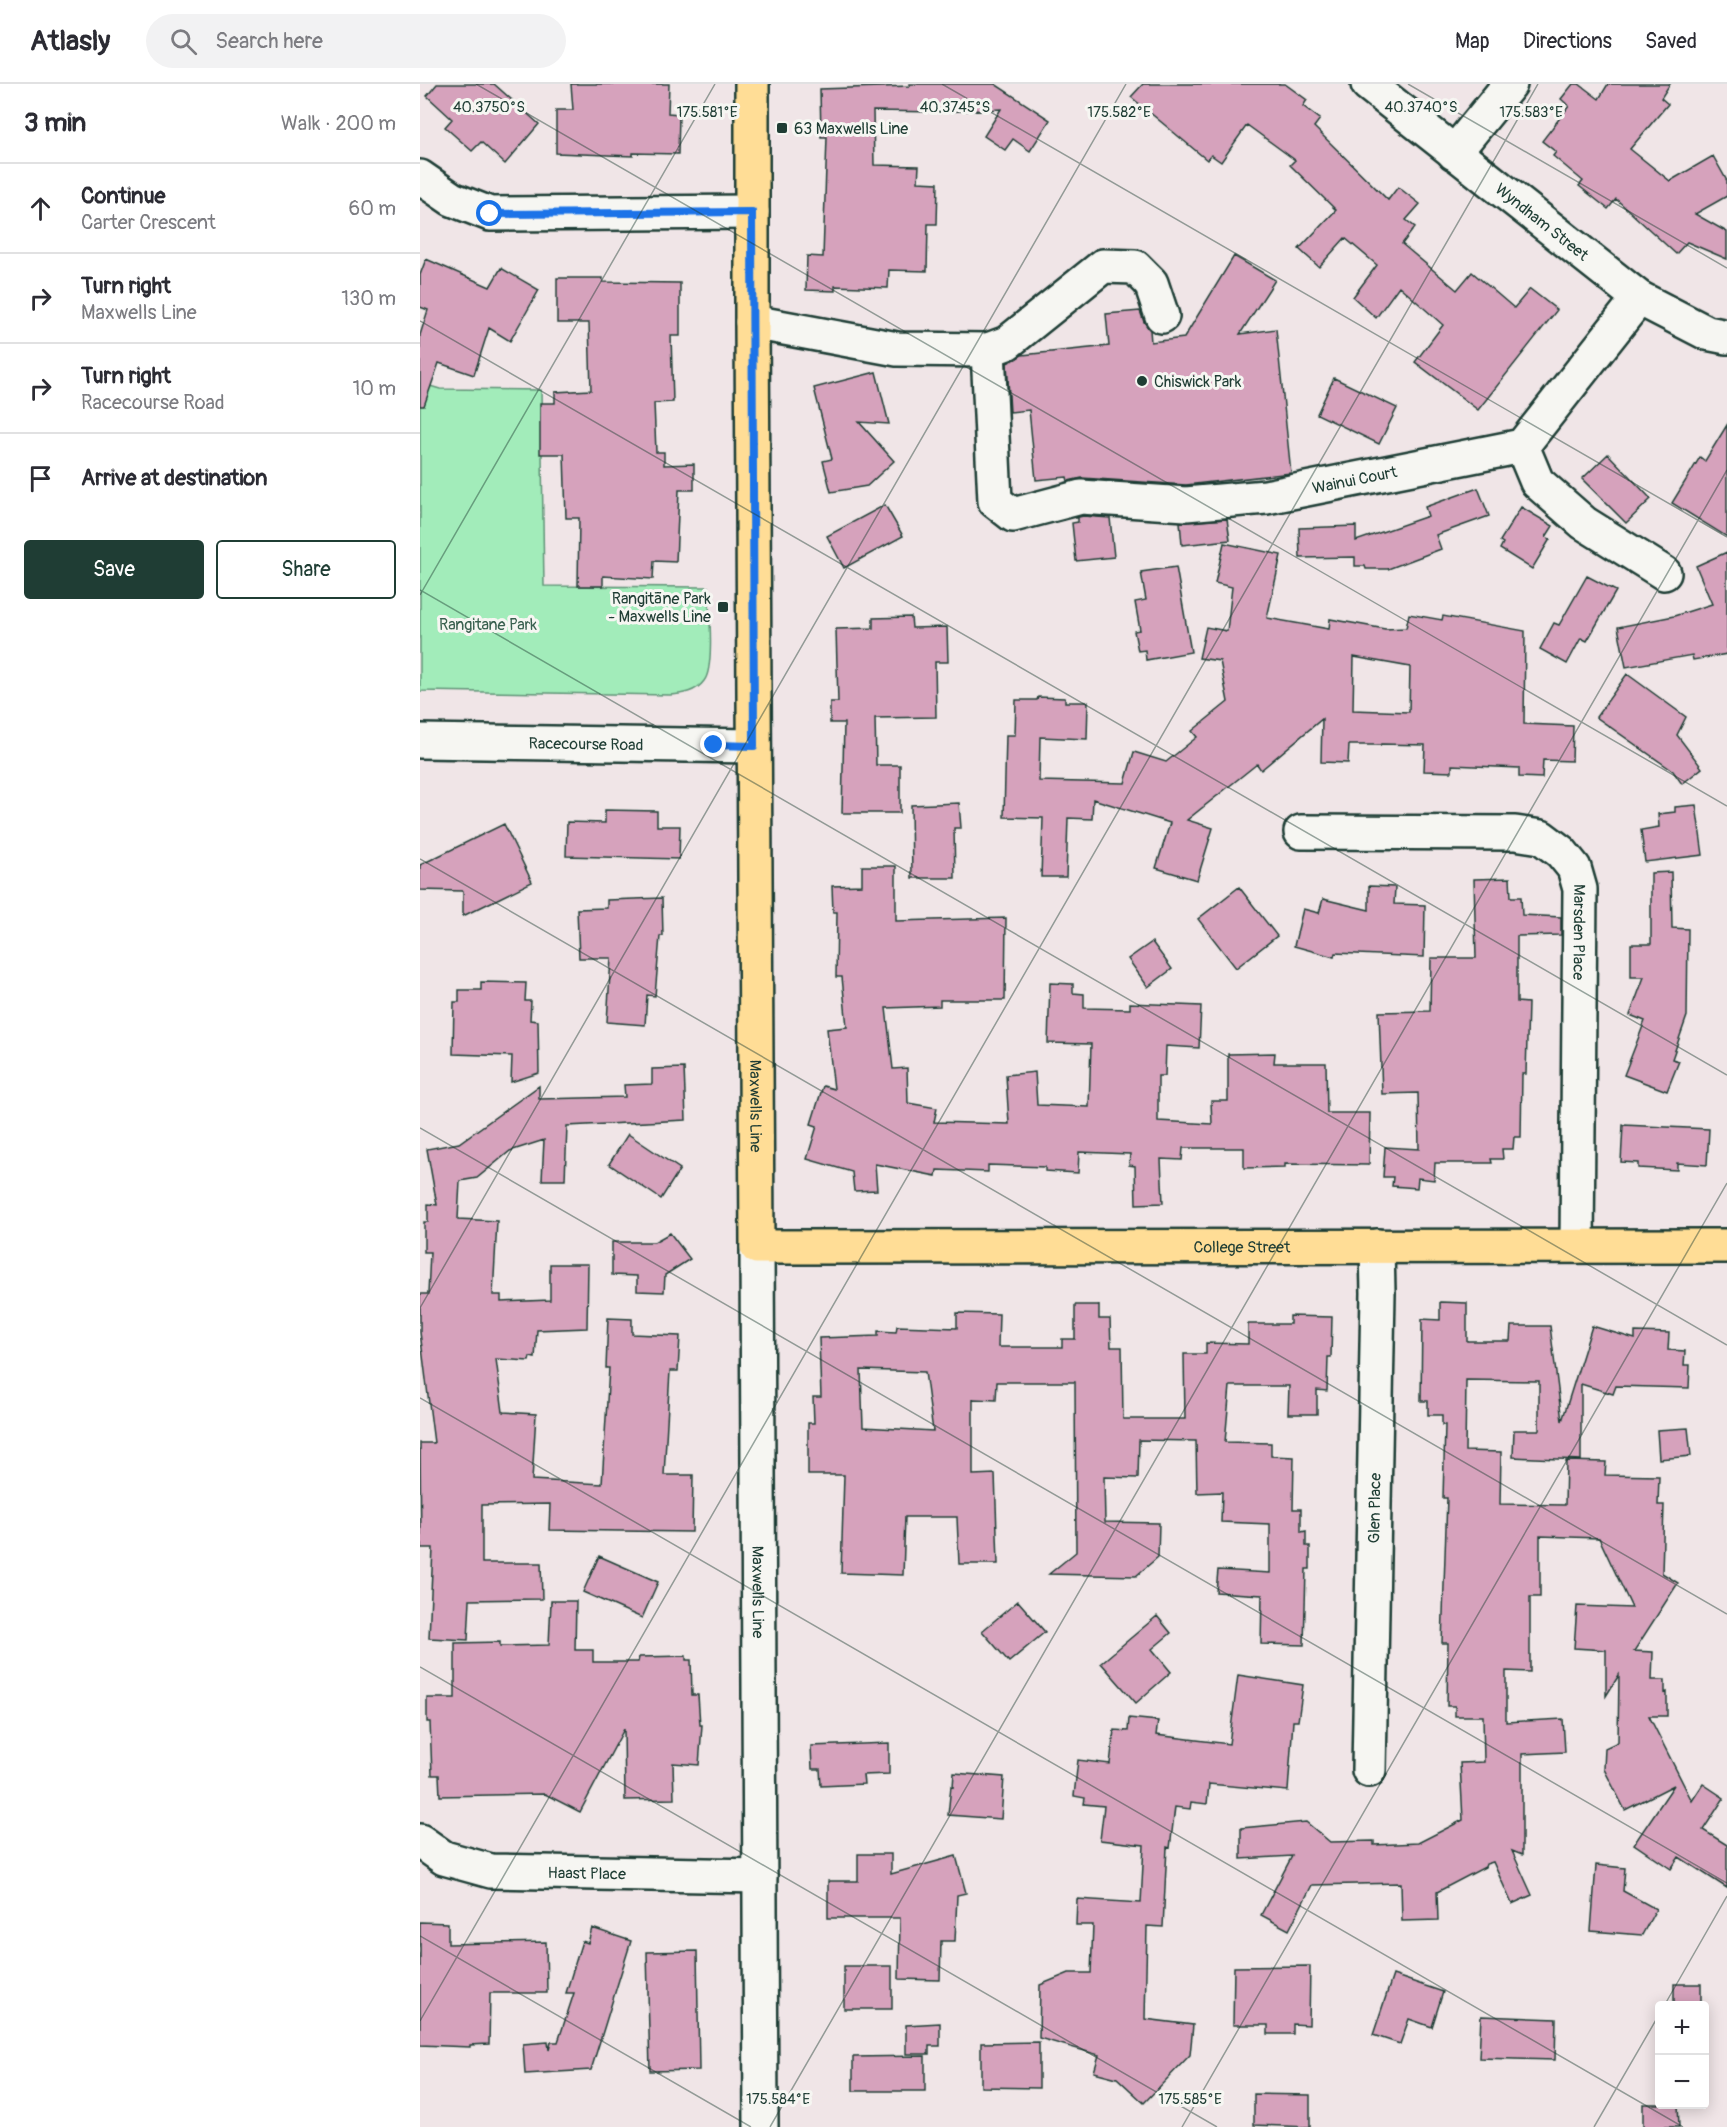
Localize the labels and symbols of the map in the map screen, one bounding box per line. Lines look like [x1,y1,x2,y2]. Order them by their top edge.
text: 40.3750°S [453,98,525,117]
text: 40.3745°S [920,98,990,117]
text: 40.3740°S [1385,98,1457,117]
text: 175.581°E [676,103,738,122]
text: 175.582°E [1087,103,1151,122]
text: 175.583°E [1499,103,1563,122]
place label: 63 Maxwells Line [794,119,908,139]
marker: 63 Maxwells Line [775,121,789,135]
street label: Wyndham Street [1491,179,1593,266]
route start [476,200,502,226]
place label: Chiswick Park [1154,372,1242,392]
marker: Chiswick Park [1135,374,1149,388]
street label: Wainui Court [1310,462,1399,499]
place label: Rangitāne Park - Maxwells Line [608,589,711,627]
marker: Rangitāne Park - Maxwells Line [716,600,730,614]
park label: Rangitane Park [439,615,537,635]
route end [700,731,726,757]
street label: Racecourse Road [528,734,644,755]
street label: Marsden Place [1568,884,1589,980]
street label: Maxwells Line [745,1060,765,1152]
street label: College Street [1194,1237,1291,1258]
street label: Glen Place [1364,1473,1386,1544]
street label: Maxwells Line [747,1546,768,1638]
street label: Haast Place [547,1863,626,1885]
text: 175.584°E [746,2090,810,2109]
text: 175.585°E [1158,2090,1222,2109]

